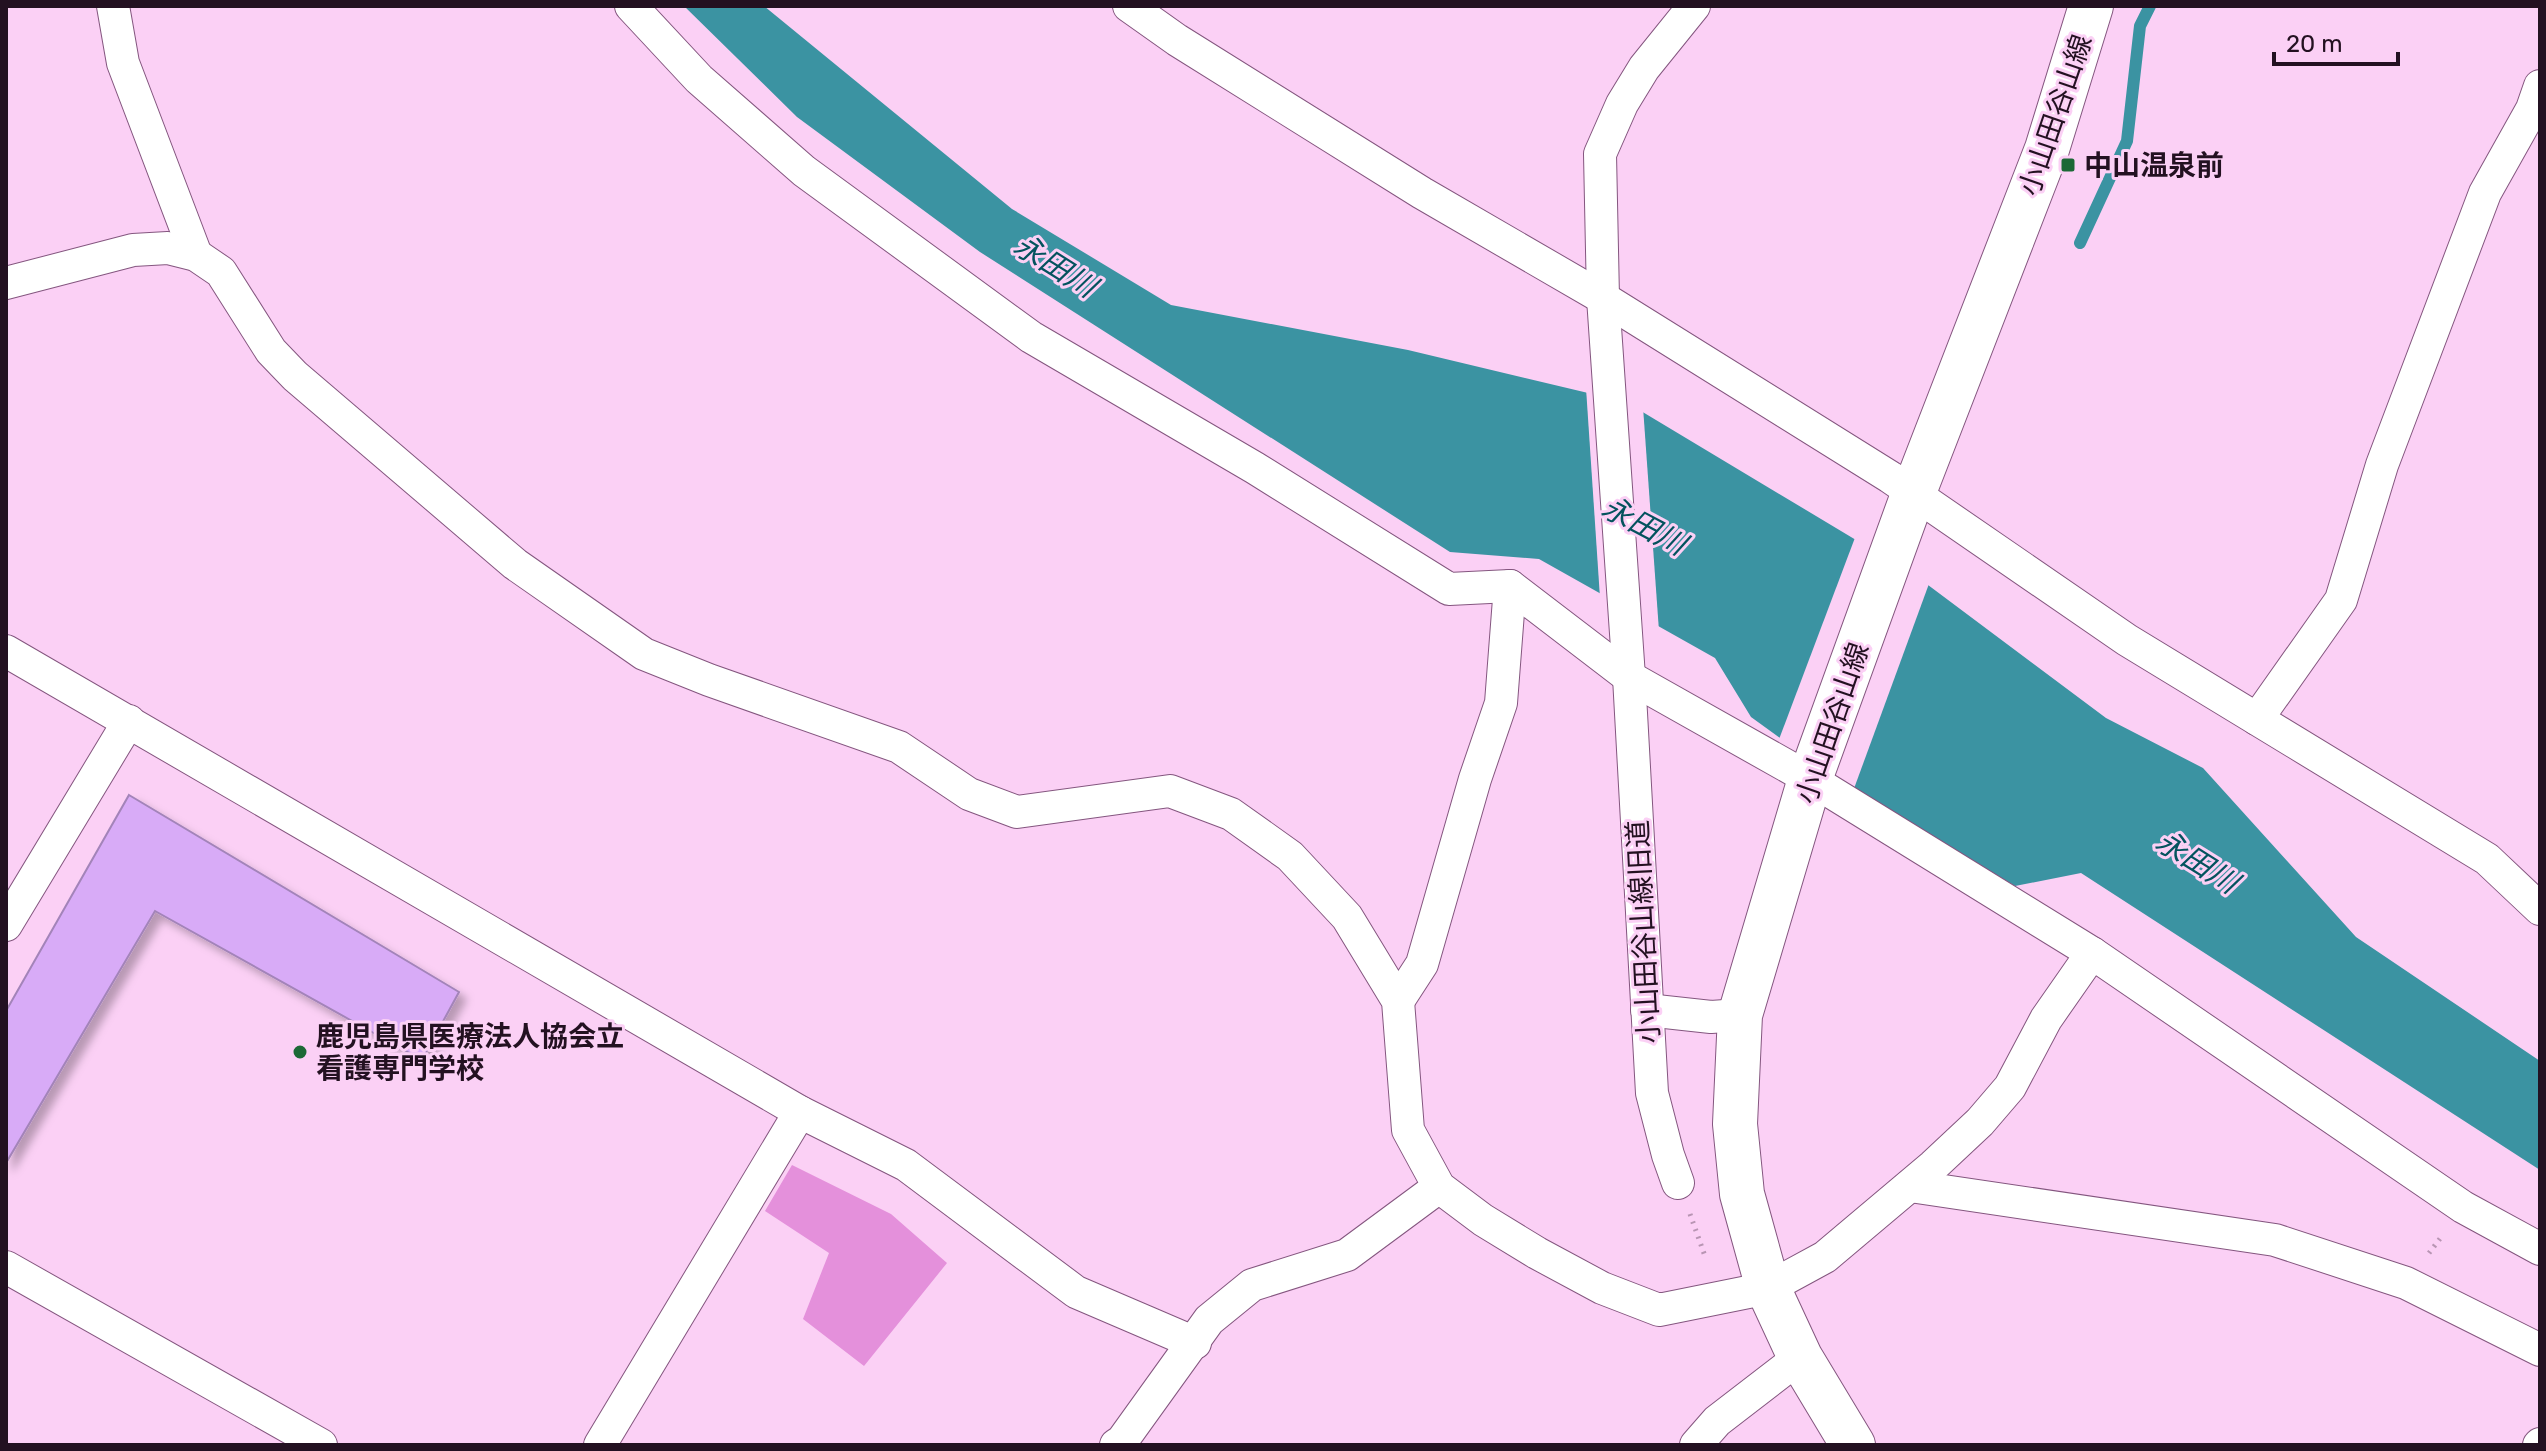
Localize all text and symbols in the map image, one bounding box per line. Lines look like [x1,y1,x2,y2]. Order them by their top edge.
scale bar [2274,16,2398,66]
street label: 小山田谷山線 [2013,30,2098,200]
text: 20 m [2286,30,2343,58]
place label: 中山温泉前 [2084,149,2224,182]
marker: 中山温泉前 [2059,156,2077,174]
water label: 永田川 [1007,227,1105,307]
water label: 永田川 [1596,489,1695,564]
street label: 小山田谷山線 [1790,638,1875,808]
street label: 小山田谷山線旧道 [1621,819,1666,1045]
water label: 永田川 [2149,823,2247,903]
place label: 鹿児島県医療法人協会立 看護専門学校 [316,1020,624,1085]
marker: 鹿児島県医療法人協会立 看護専門学校 [291,1043,309,1061]

